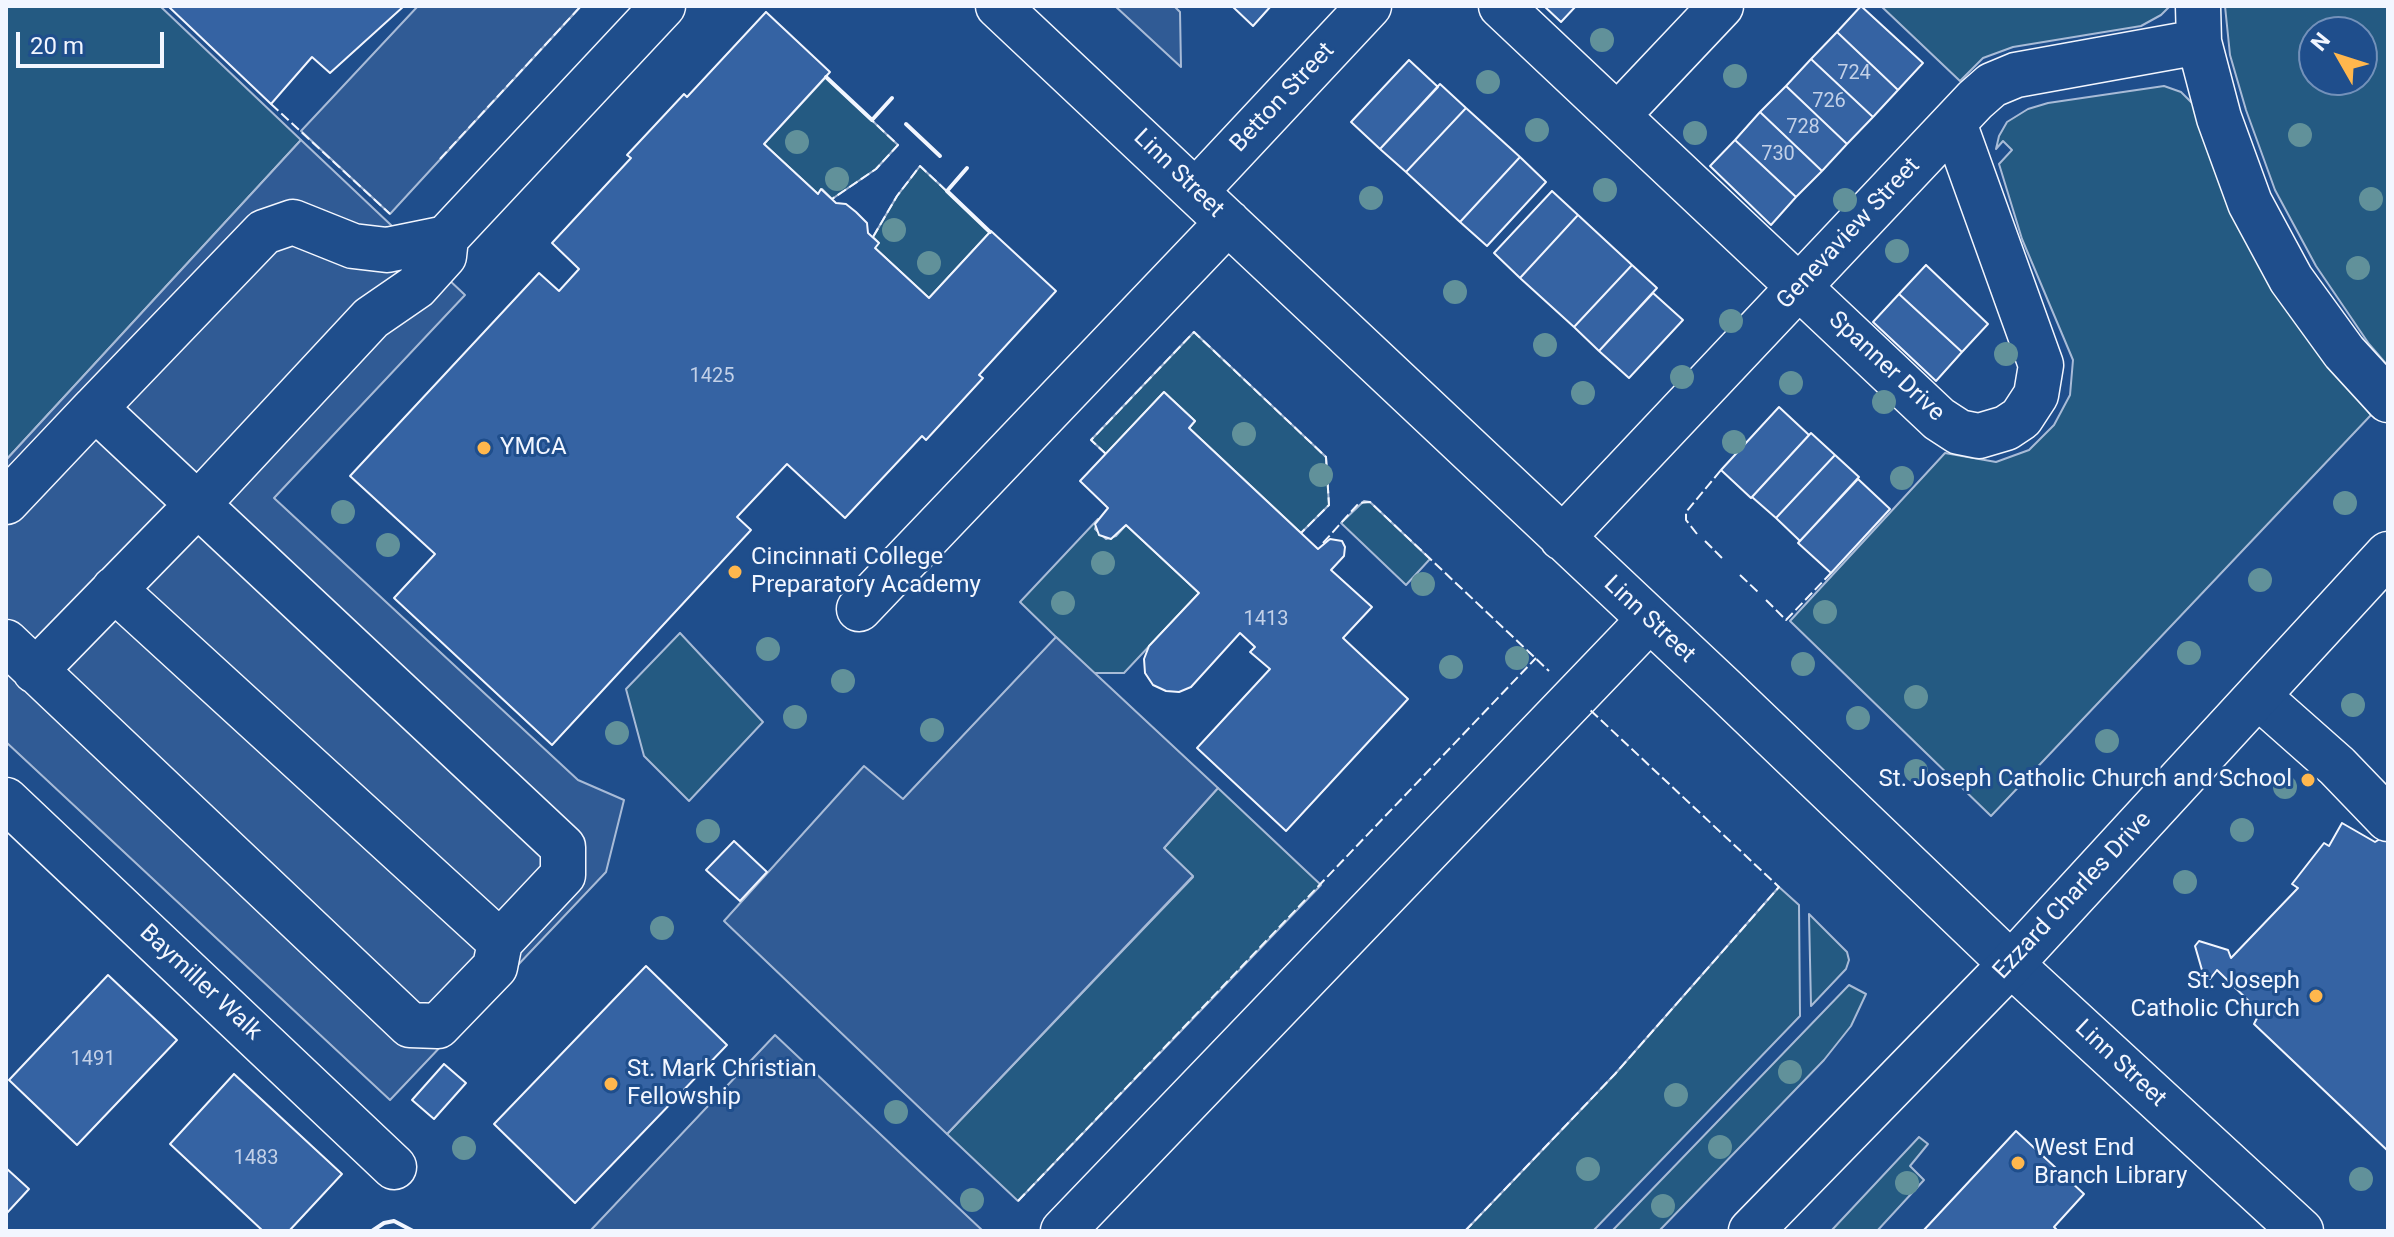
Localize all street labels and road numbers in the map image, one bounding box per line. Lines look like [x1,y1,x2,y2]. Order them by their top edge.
street label: Betton Street [1225,37,1341,159]
street label: Linn Street [1127,124,1229,224]
street label: Genevaview Street [1771,152,1927,316]
street label: Spanner Drive [1822,306,1950,428]
street label: Linn Street [1597,570,1701,670]
street label: Ezzard Charles Drive [1988,806,2158,986]
street label: Baymiller Walk [133,919,267,1047]
street label: Linn Street [2068,1014,2172,1114]

